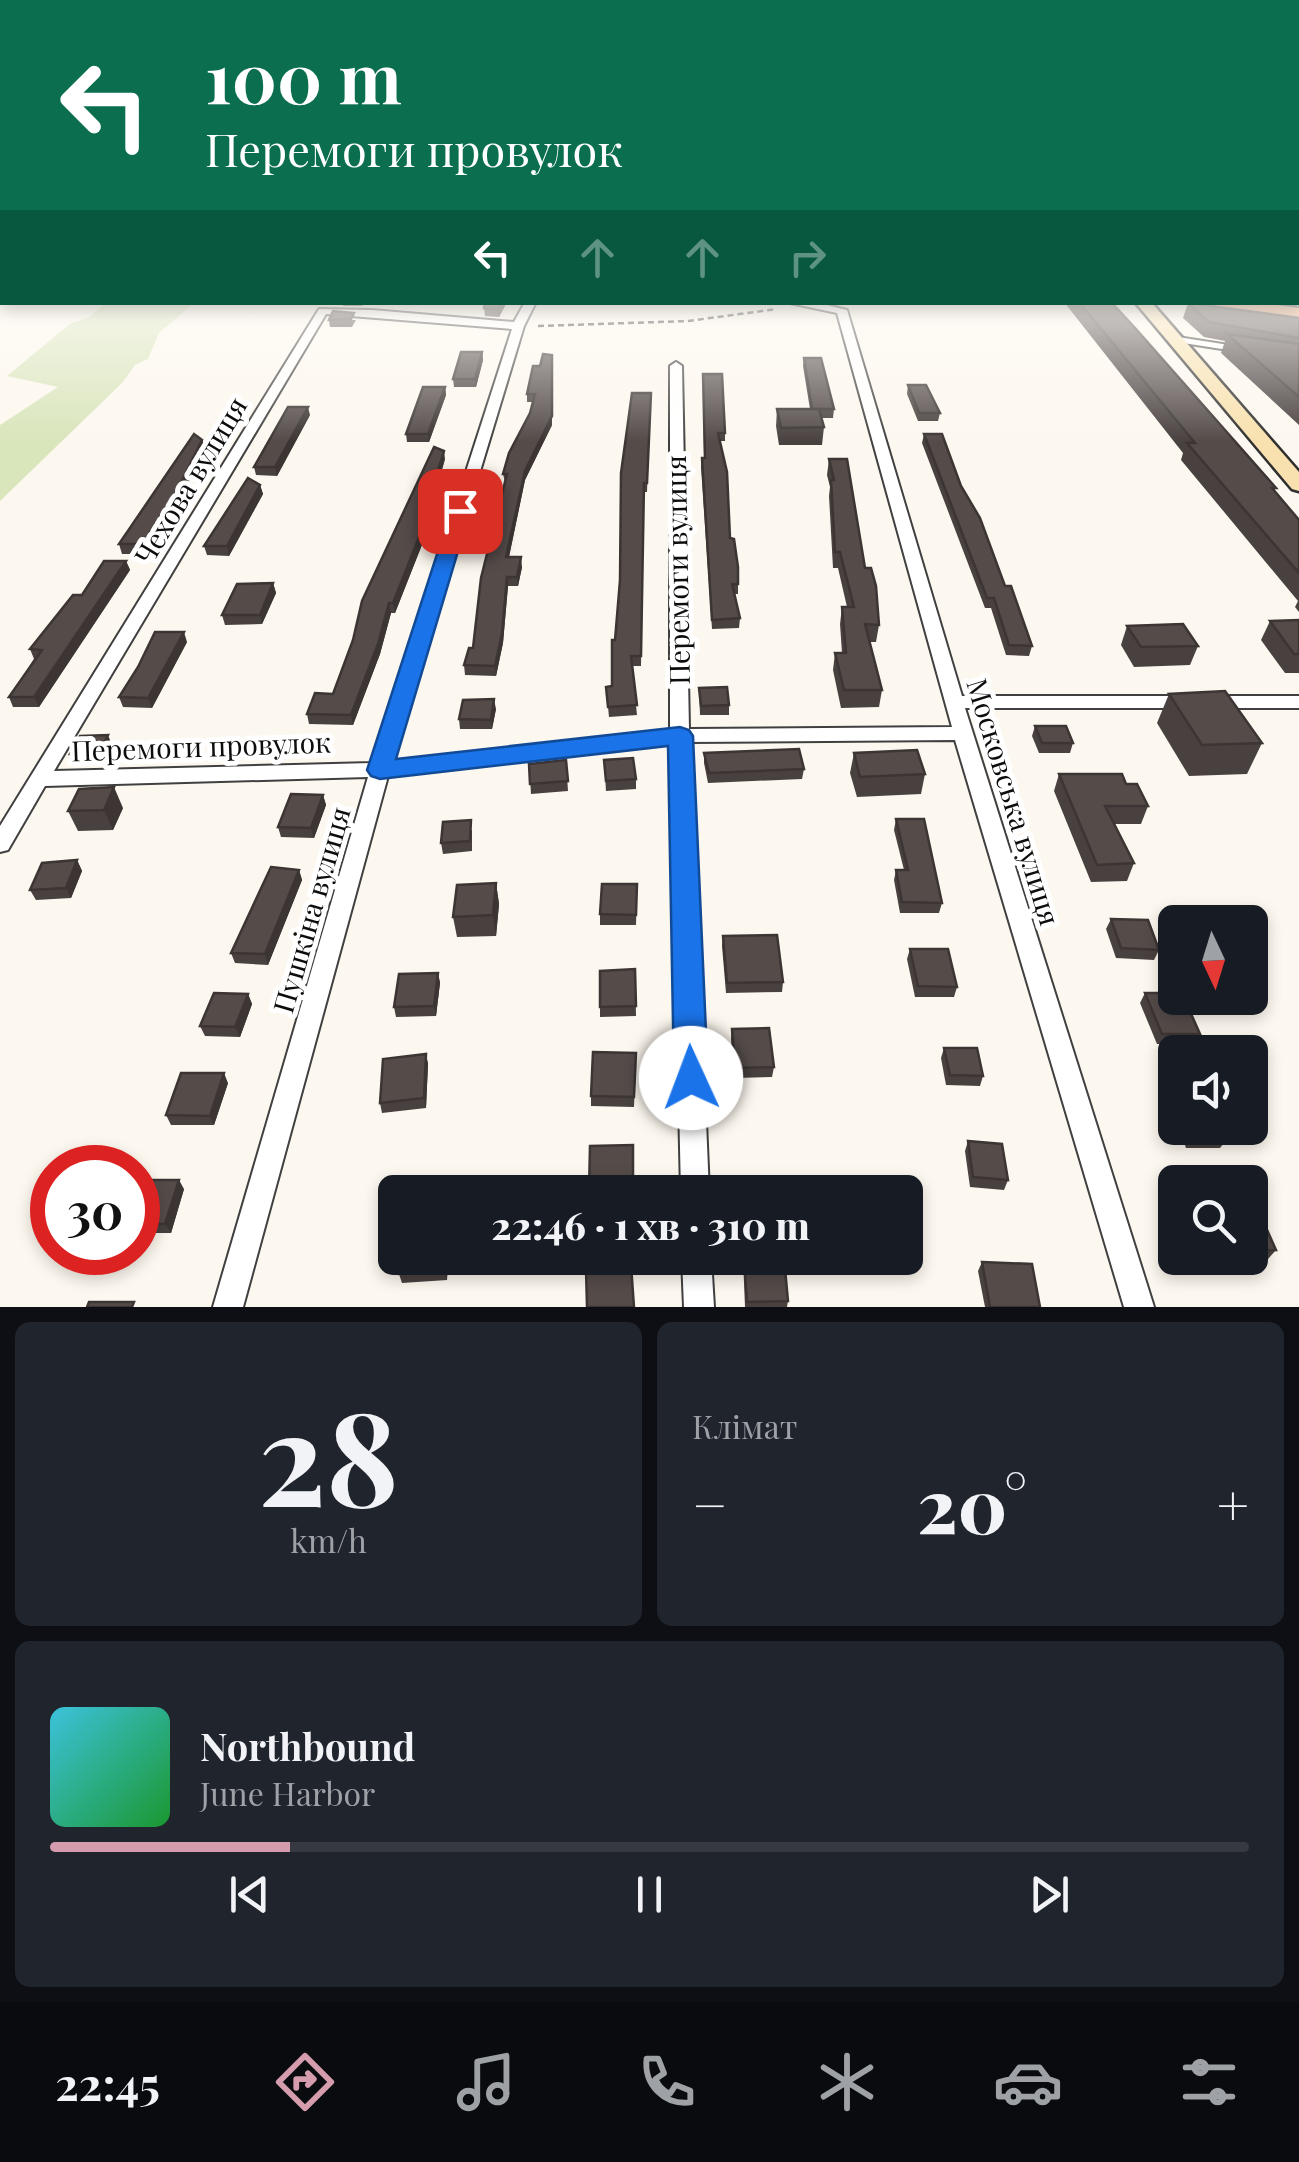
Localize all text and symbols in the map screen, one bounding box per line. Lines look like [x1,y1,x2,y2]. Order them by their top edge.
text: 100 m [205,28,402,122]
icon: left [40,40,170,170]
text: Перемоги провулок [205,118,623,178]
icon: left [465,230,520,285]
icon: ahead [570,230,625,285]
icon: ahead [675,230,730,285]
icon: right [780,230,835,285]
street label: Чехова вулиця [125,390,254,571]
street label: Перемоги вулиця [656,455,697,685]
pin [418,469,503,554]
icon: arrive [433,484,488,539]
street label: Московська вулиця [959,674,1070,929]
street label: Перемоги провулок [70,722,332,769]
street label: Пушкіна вулиця [263,802,358,1017]
north arrow [1158,905,1268,1015]
map controls [1158,905,1268,1275]
position arrow [639,1026,743,1130]
button: sound [1158,1035,1268,1145]
speed limit sign: 30 [30,1145,160,1275]
button: search [1158,1165,1268,1275]
text: 22:46 · 1 хв · 310 m [491,1199,810,1250]
text: 28 [258,1366,399,1540]
text: Клімат [692,1404,797,1447]
text: 20° [917,1453,1027,1553]
text: − [692,1466,728,1540]
text: + [1217,1466,1249,1540]
text: km/h [290,1518,367,1561]
text: Northbound [200,1720,415,1771]
text: June Harbor [200,1771,375,1814]
icon: previous [222,1867,277,1922]
icon: pause [622,1867,677,1922]
icon: next [1022,1867,1077,1922]
icon: directions [270,2047,340,2117]
icon: music [451,2047,521,2117]
icon: phone [632,2047,702,2117]
icon: climate [812,2047,882,2117]
icon: car [993,2047,1063,2117]
icon: filters [1174,2047,1244,2117]
text: 22:45 [55,2052,160,2112]

